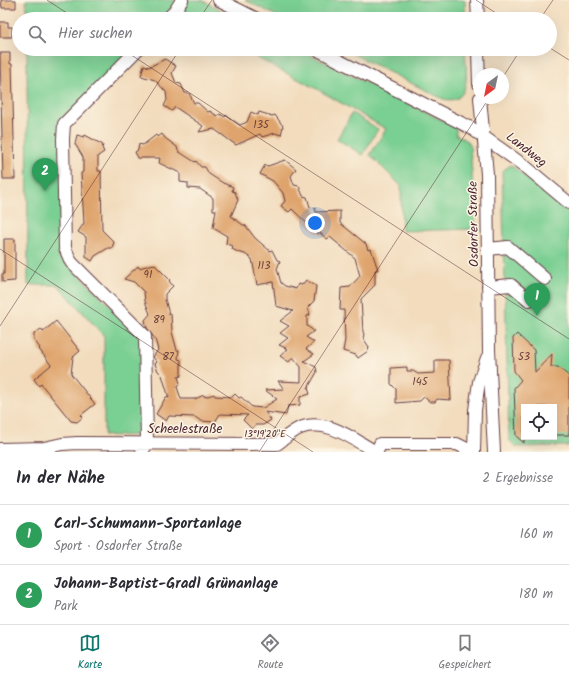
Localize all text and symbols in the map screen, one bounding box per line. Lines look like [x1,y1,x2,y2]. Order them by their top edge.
search box [12,12,557,56]
text: Hier suchen [58,22,132,46]
icon: search [26,23,48,45]
north arrow [473,68,509,104]
house number: 135 [253,116,270,134]
street label: Landweg [501,127,551,173]
pin: 2 [32,158,58,191]
street label: Osdorfer Straße [463,181,485,267]
your location [305,213,325,233]
house number: 113 [257,257,271,275]
house number: 91 [144,266,152,284]
pin: 1 [524,283,550,316]
house number: 89 [153,311,166,329]
house number: 87 [162,348,175,366]
house number: 53 [518,348,530,366]
house number: 145 [412,373,429,391]
map controls [521,404,557,440]
button: locate [521,404,557,440]
street label: Scheelestraße [148,419,223,440]
text: 13°19'20"E [244,426,287,442]
text: In der Nähe [16,465,105,492]
text: 2 Ergebnisse [483,468,553,489]
text: Carl-Schumann-Sportanlage [54,512,242,536]
text: 1 [27,524,31,545]
text: 160 m [520,524,553,545]
text: Sport · Osdorfer Straße [54,536,182,557]
text: Johann-Baptist-Gradl Grünanlage [54,572,278,596]
text: 2 [25,584,33,605]
text: 180 m [519,584,553,605]
text: Park [54,596,78,617]
tab: Karte [78,632,102,674]
tab: Route [257,632,283,674]
tab: Gespeichert [439,632,491,674]

